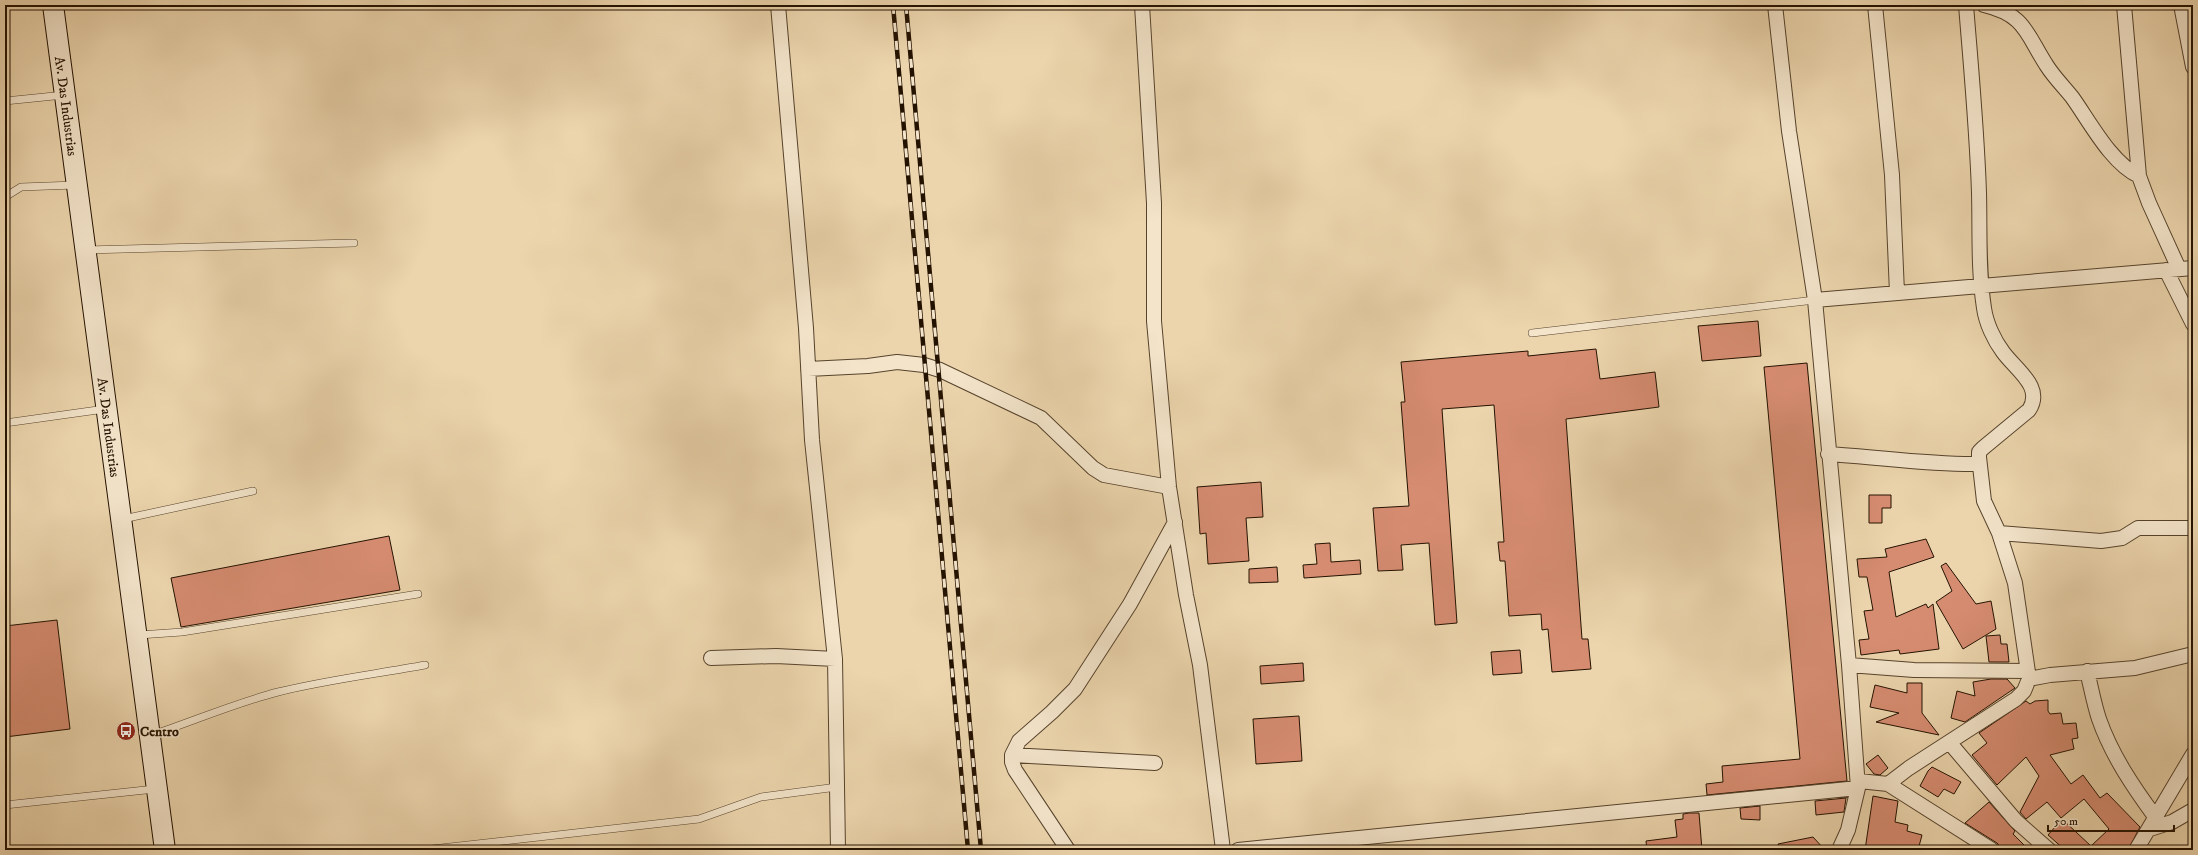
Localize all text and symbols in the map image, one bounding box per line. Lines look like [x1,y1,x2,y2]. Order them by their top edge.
street label: Av. Das Industrias [50,55,81,157]
street label: Av. Das Industrias [92,377,124,479]
bus stop icon: Centro [115,720,137,742]
place label: Centro [140,723,179,741]
scale bar [2048,807,2174,833]
text: 50 m [2054,814,2078,829]

